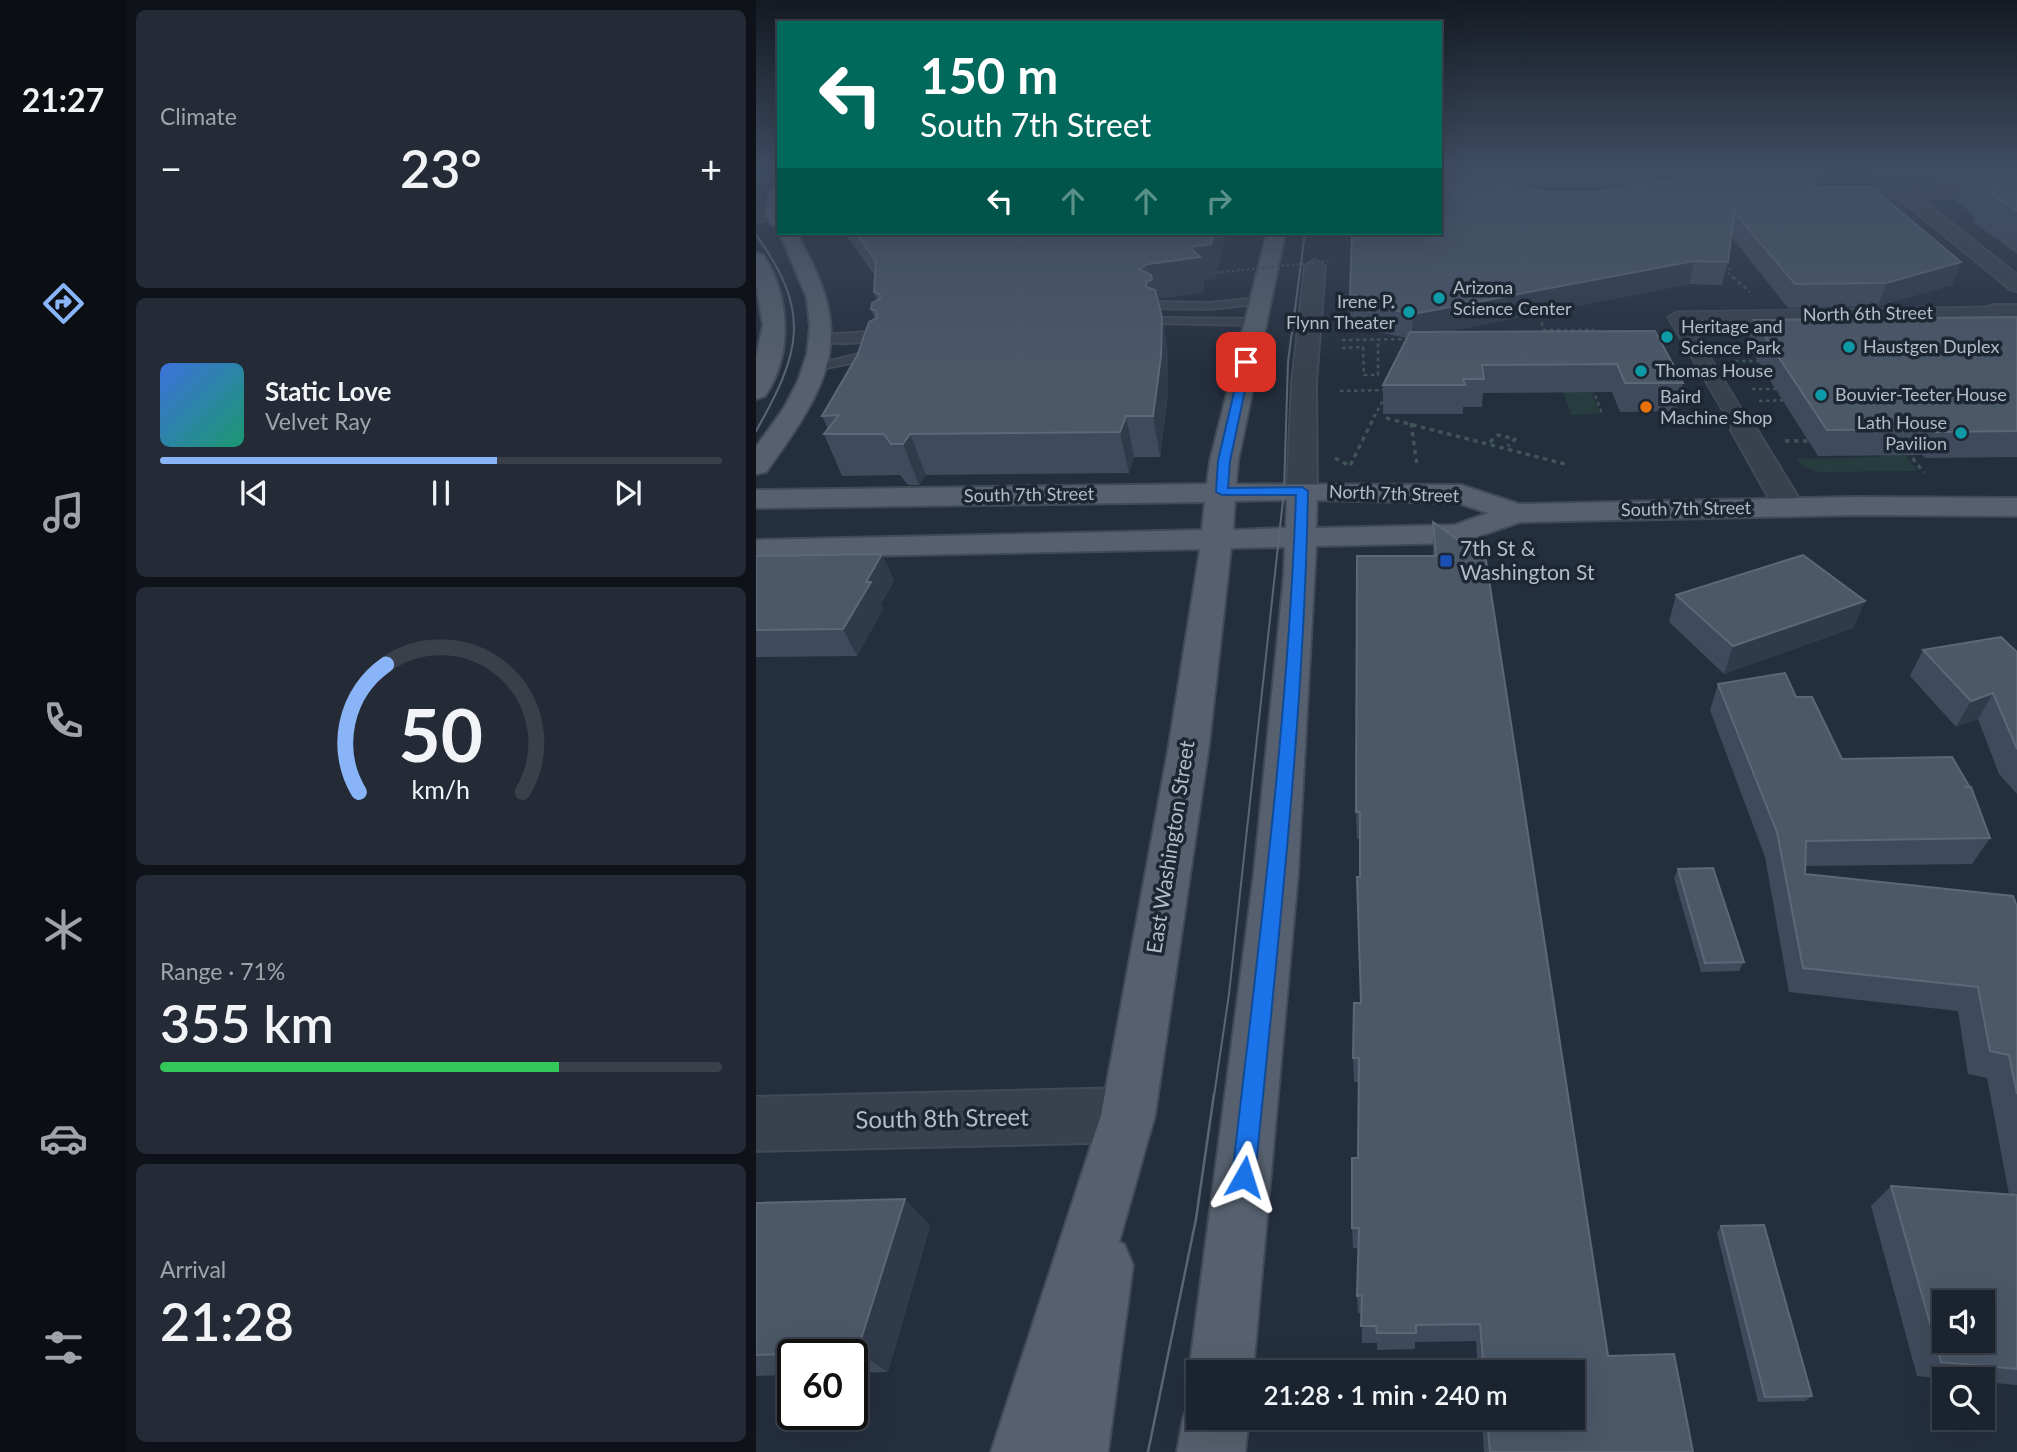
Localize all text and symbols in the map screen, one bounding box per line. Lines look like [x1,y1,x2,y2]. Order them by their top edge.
text: 150 m [920,46,1058,104]
icon: left [805,49,896,140]
text: 21:27 [22,80,104,119]
text: Climate [160,102,237,130]
text: South 7th Street [920,105,1151,144]
text: 23° [400,137,482,199]
text: − [160,145,182,191]
text: + [700,145,722,191]
icon: left [981,182,1019,220]
icon: ahead [1054,182,1092,220]
icon: ahead [1127,182,1165,220]
icon: right [1200,182,1238,220]
place label: Arizona Science Center [1453,276,1572,319]
icon: directions [39,279,88,328]
place label: Irene P. Flynn Theater [1286,290,1395,333]
marker: Arizona Science Center [1431,290,1447,306]
street label: North 6th Street [1803,301,1934,325]
marker: Irene P. Flynn Theater [1401,304,1417,320]
place label: Heritage and Science Park [1681,315,1783,358]
marker: Heritage and Science Park [1659,329,1675,345]
pin [1216,332,1276,392]
place label: Haustgen Duplex [1863,335,1999,357]
marker: Haustgen Duplex [1841,339,1857,355]
icon: arrive [1227,343,1265,381]
place label: Thomas House [1655,359,1773,381]
marker: Thomas House [1633,363,1649,379]
text: Static Love [265,375,392,407]
place label: Bouvier-Teeter House [1835,383,2007,405]
place label: Baird Machine Shop [1660,385,1772,428]
marker: Bouvier-Teeter House [1813,387,1829,403]
marker: Baird Machine Shop [1638,399,1654,415]
text: Velvet Ray [265,407,371,435]
place label: Lath House Pavilion [1857,411,1947,454]
marker: Lath House Pavilion [1953,425,1969,441]
icon: previous [235,474,273,512]
icon: pause [422,474,460,512]
icon: next [609,474,647,512]
street label: North 7th Street [1329,480,1460,506]
street label: South 7th Street [964,482,1095,506]
icon: music [39,488,88,537]
street label: South 7th Street [1621,496,1752,520]
place label: 7th St & Washington St [1460,535,1595,584]
marker: 7th St & Washington St [1438,553,1454,569]
text: 50 [399,690,483,778]
icon: phone [39,696,88,745]
street label: East Washington Street [1140,738,1199,955]
text: km/h [412,774,470,804]
icon: climate [39,905,88,954]
text: Range · 71% [160,957,285,985]
text: 355 km [160,992,334,1054]
street label: South 8th Street [855,1101,1029,1134]
icon: car [39,1114,88,1163]
position arrow [1207,1140,1281,1214]
text: Arrival [160,1255,226,1283]
text: 21:28 [160,1290,294,1352]
map controls [1932,1290,1995,1430]
button: sound [1932,1290,1995,1353]
icon: filters [39,1323,88,1372]
speed limit sign: 60 [777,1339,868,1430]
button: search [1932,1367,1995,1430]
text: 21:28 · 1 min · 240 m [1263,1379,1508,1411]

